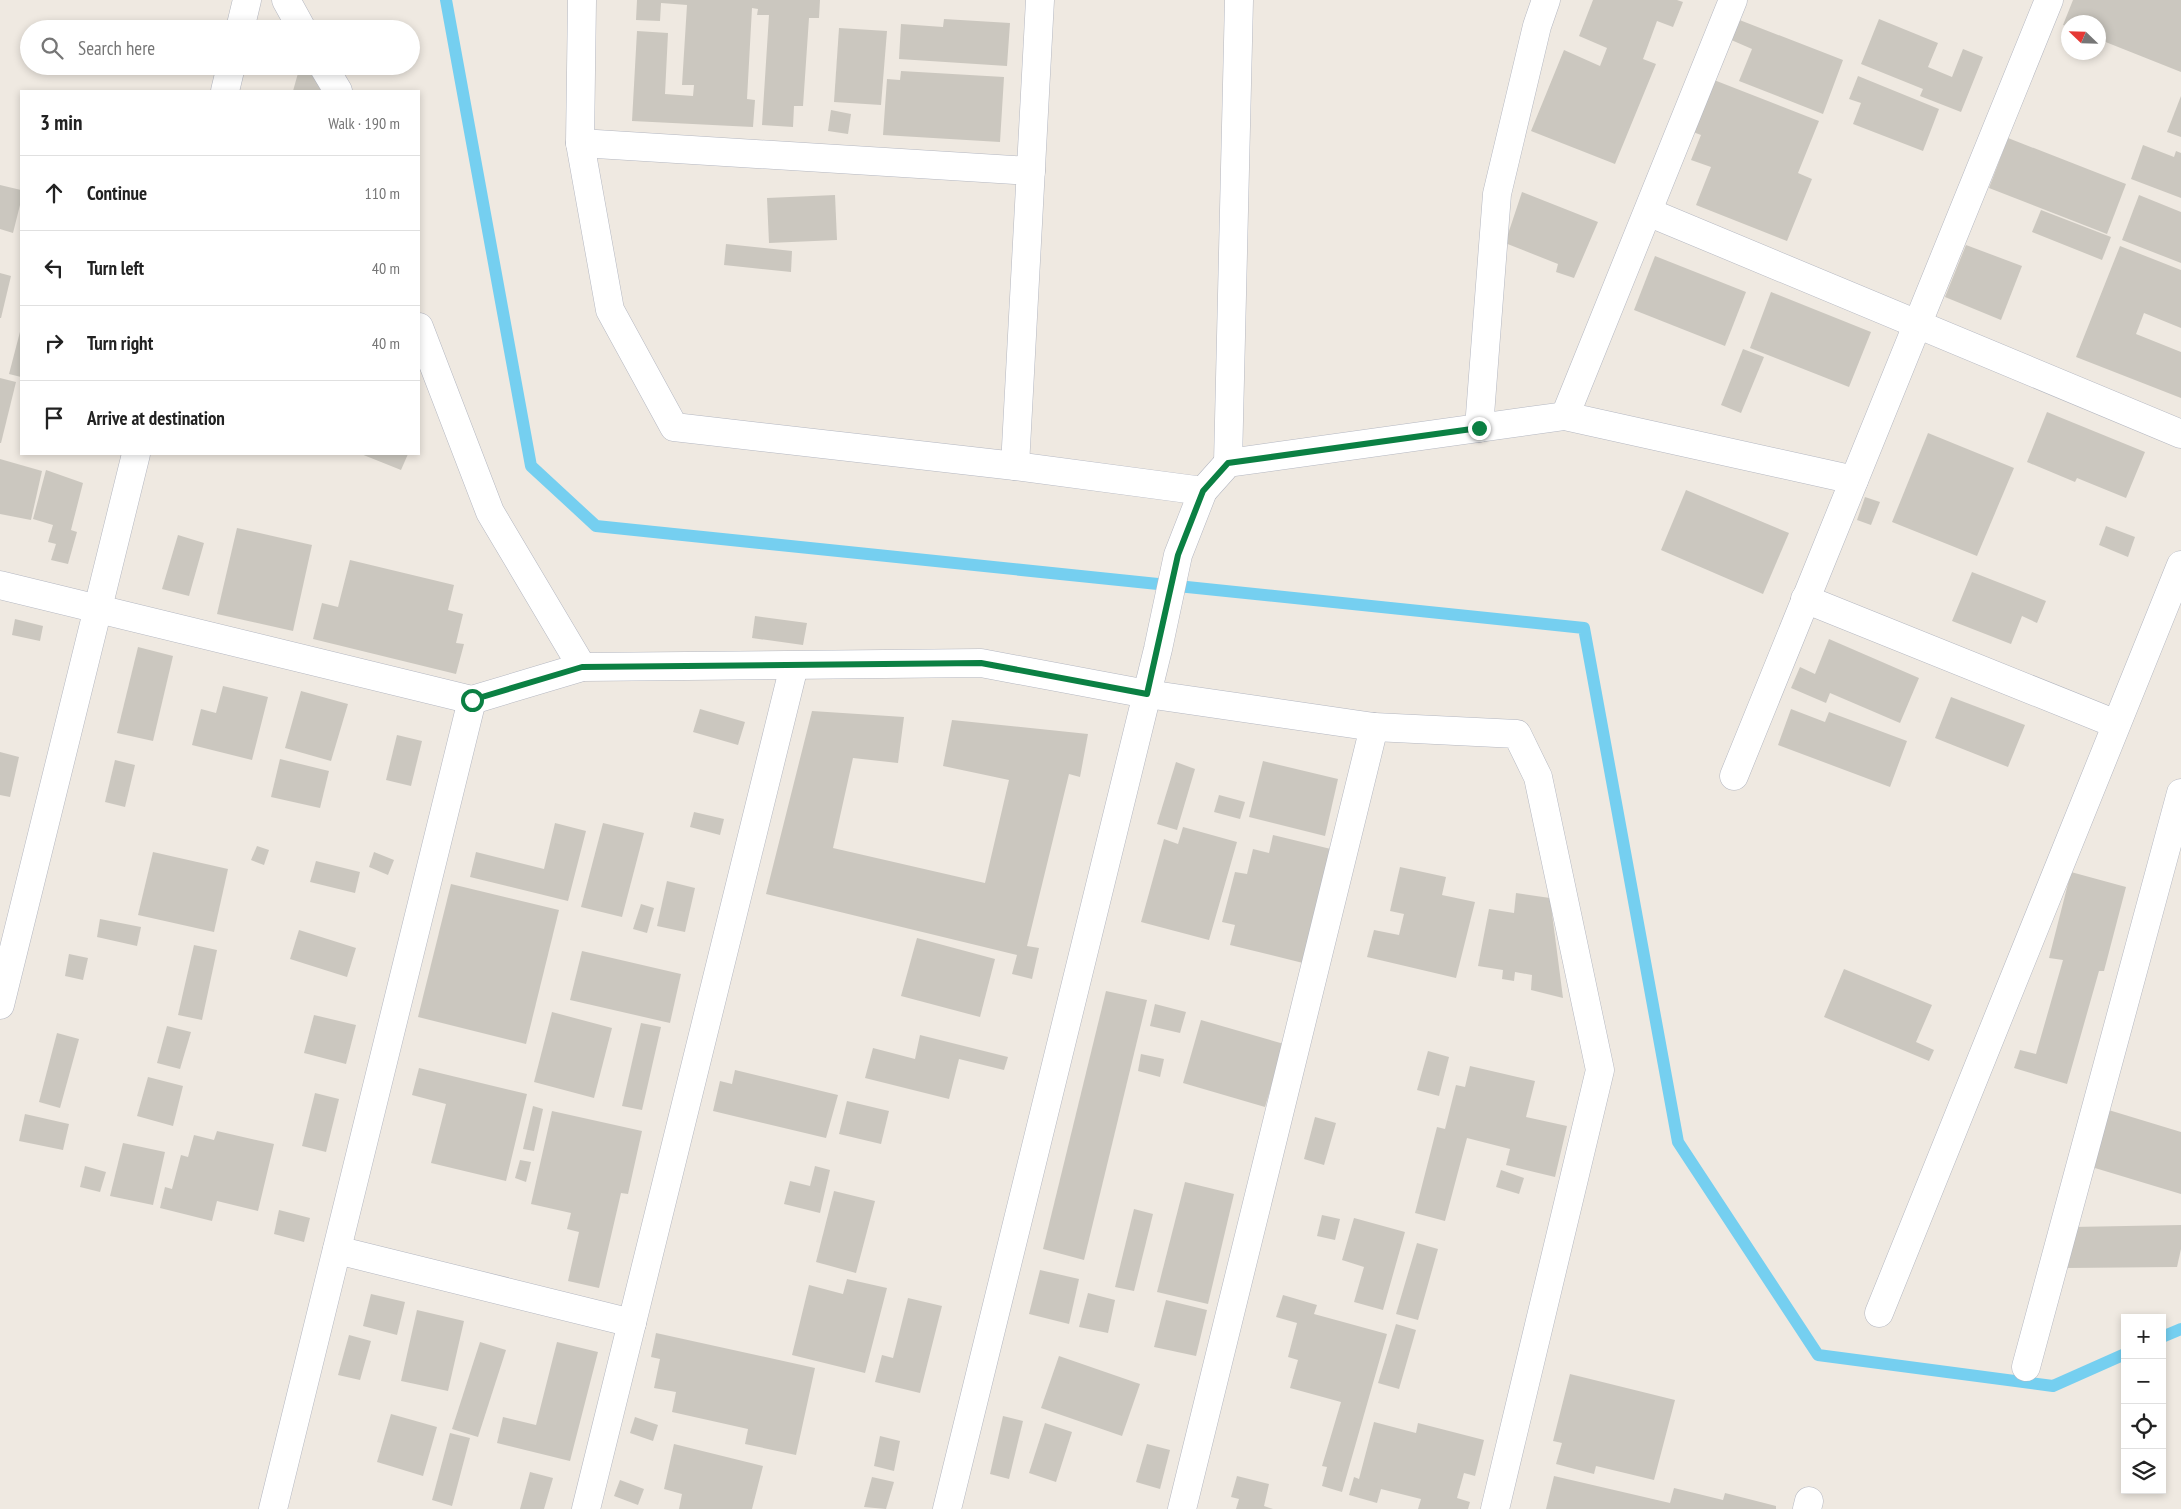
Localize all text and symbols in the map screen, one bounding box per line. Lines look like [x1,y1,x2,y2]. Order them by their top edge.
north arrow [2061,15,2106,60]
search box [20,20,420,75]
icon: search [38,34,66,62]
text: Search here [78,36,155,60]
text: 3 min [40,109,82,136]
text: Walk · 190 m [328,113,400,133]
icon: ahead [40,179,68,207]
text: Continue [87,181,147,205]
text: 110 m [365,183,400,203]
icon: left [40,254,68,282]
text: Turn left [87,256,144,280]
text: 40 m [372,258,400,278]
icon: right [40,329,68,357]
text: Turn right [87,331,153,355]
text: 40 m [372,333,400,353]
icon: arrive [40,404,68,432]
text: Arrive at destination [87,406,225,430]
route end [1468,417,1491,440]
route start [461,689,484,712]
map controls [2121,1314,2166,1494]
button: + [2121,1314,2166,1359]
button: − [2121,1359,2166,1404]
button: locate [2121,1404,2166,1449]
button: layers [2121,1449,2166,1494]

